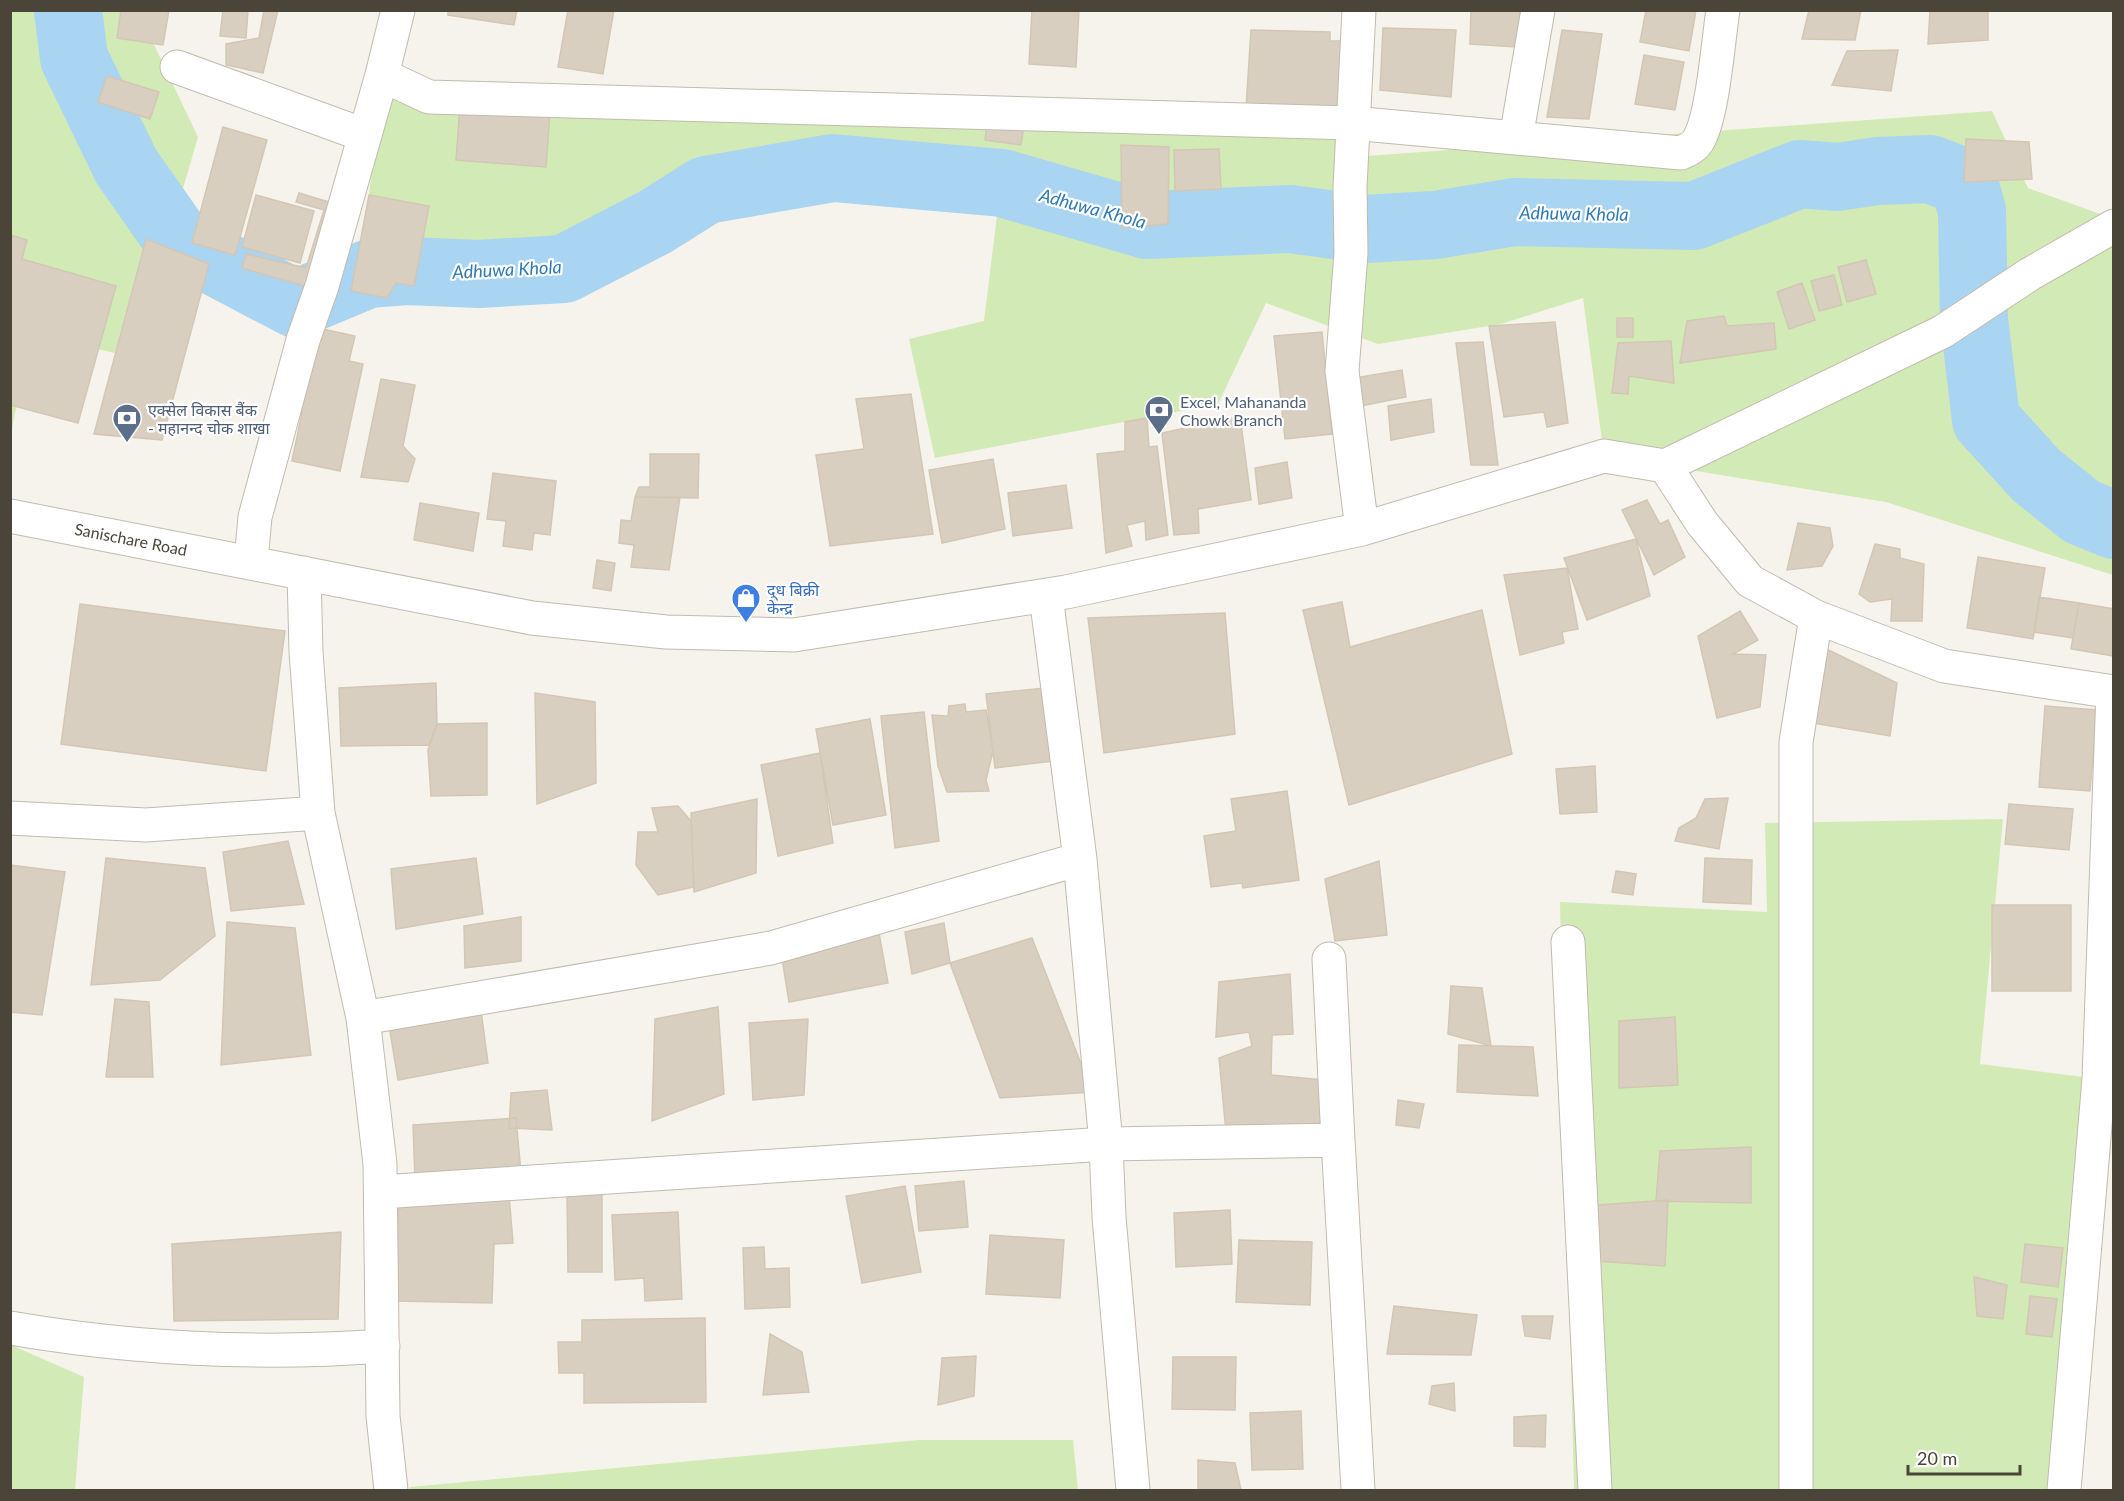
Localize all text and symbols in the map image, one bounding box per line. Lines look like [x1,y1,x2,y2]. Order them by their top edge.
water label: Adhuwa Khola [1036,183,1149,233]
water label: Adhuwa Khola [1518,201,1629,225]
water label: Adhuwa Khola [451,255,562,283]
place label: Excel, Mahananda Chowk Branch [1180,392,1306,429]
bank icon: Excel, Mahananda Chowk Branch [1143,394,1175,436]
place label: एक्सेल विकास बैंक - महानन्द चोक शाखा [148,400,270,437]
bank icon: एक्सेल विकास बैंक - महानन्द चोक शाखा [111,402,143,444]
street label: Sanischare Road [73,519,189,559]
place label: दूध बिक्री केन्द्र [767,580,820,617]
shop icon: दूध बिक्री केन्द्र [730,582,762,624]
scale bar [1908,1438,2020,1476]
text: 20 m [1917,1447,1957,1469]

